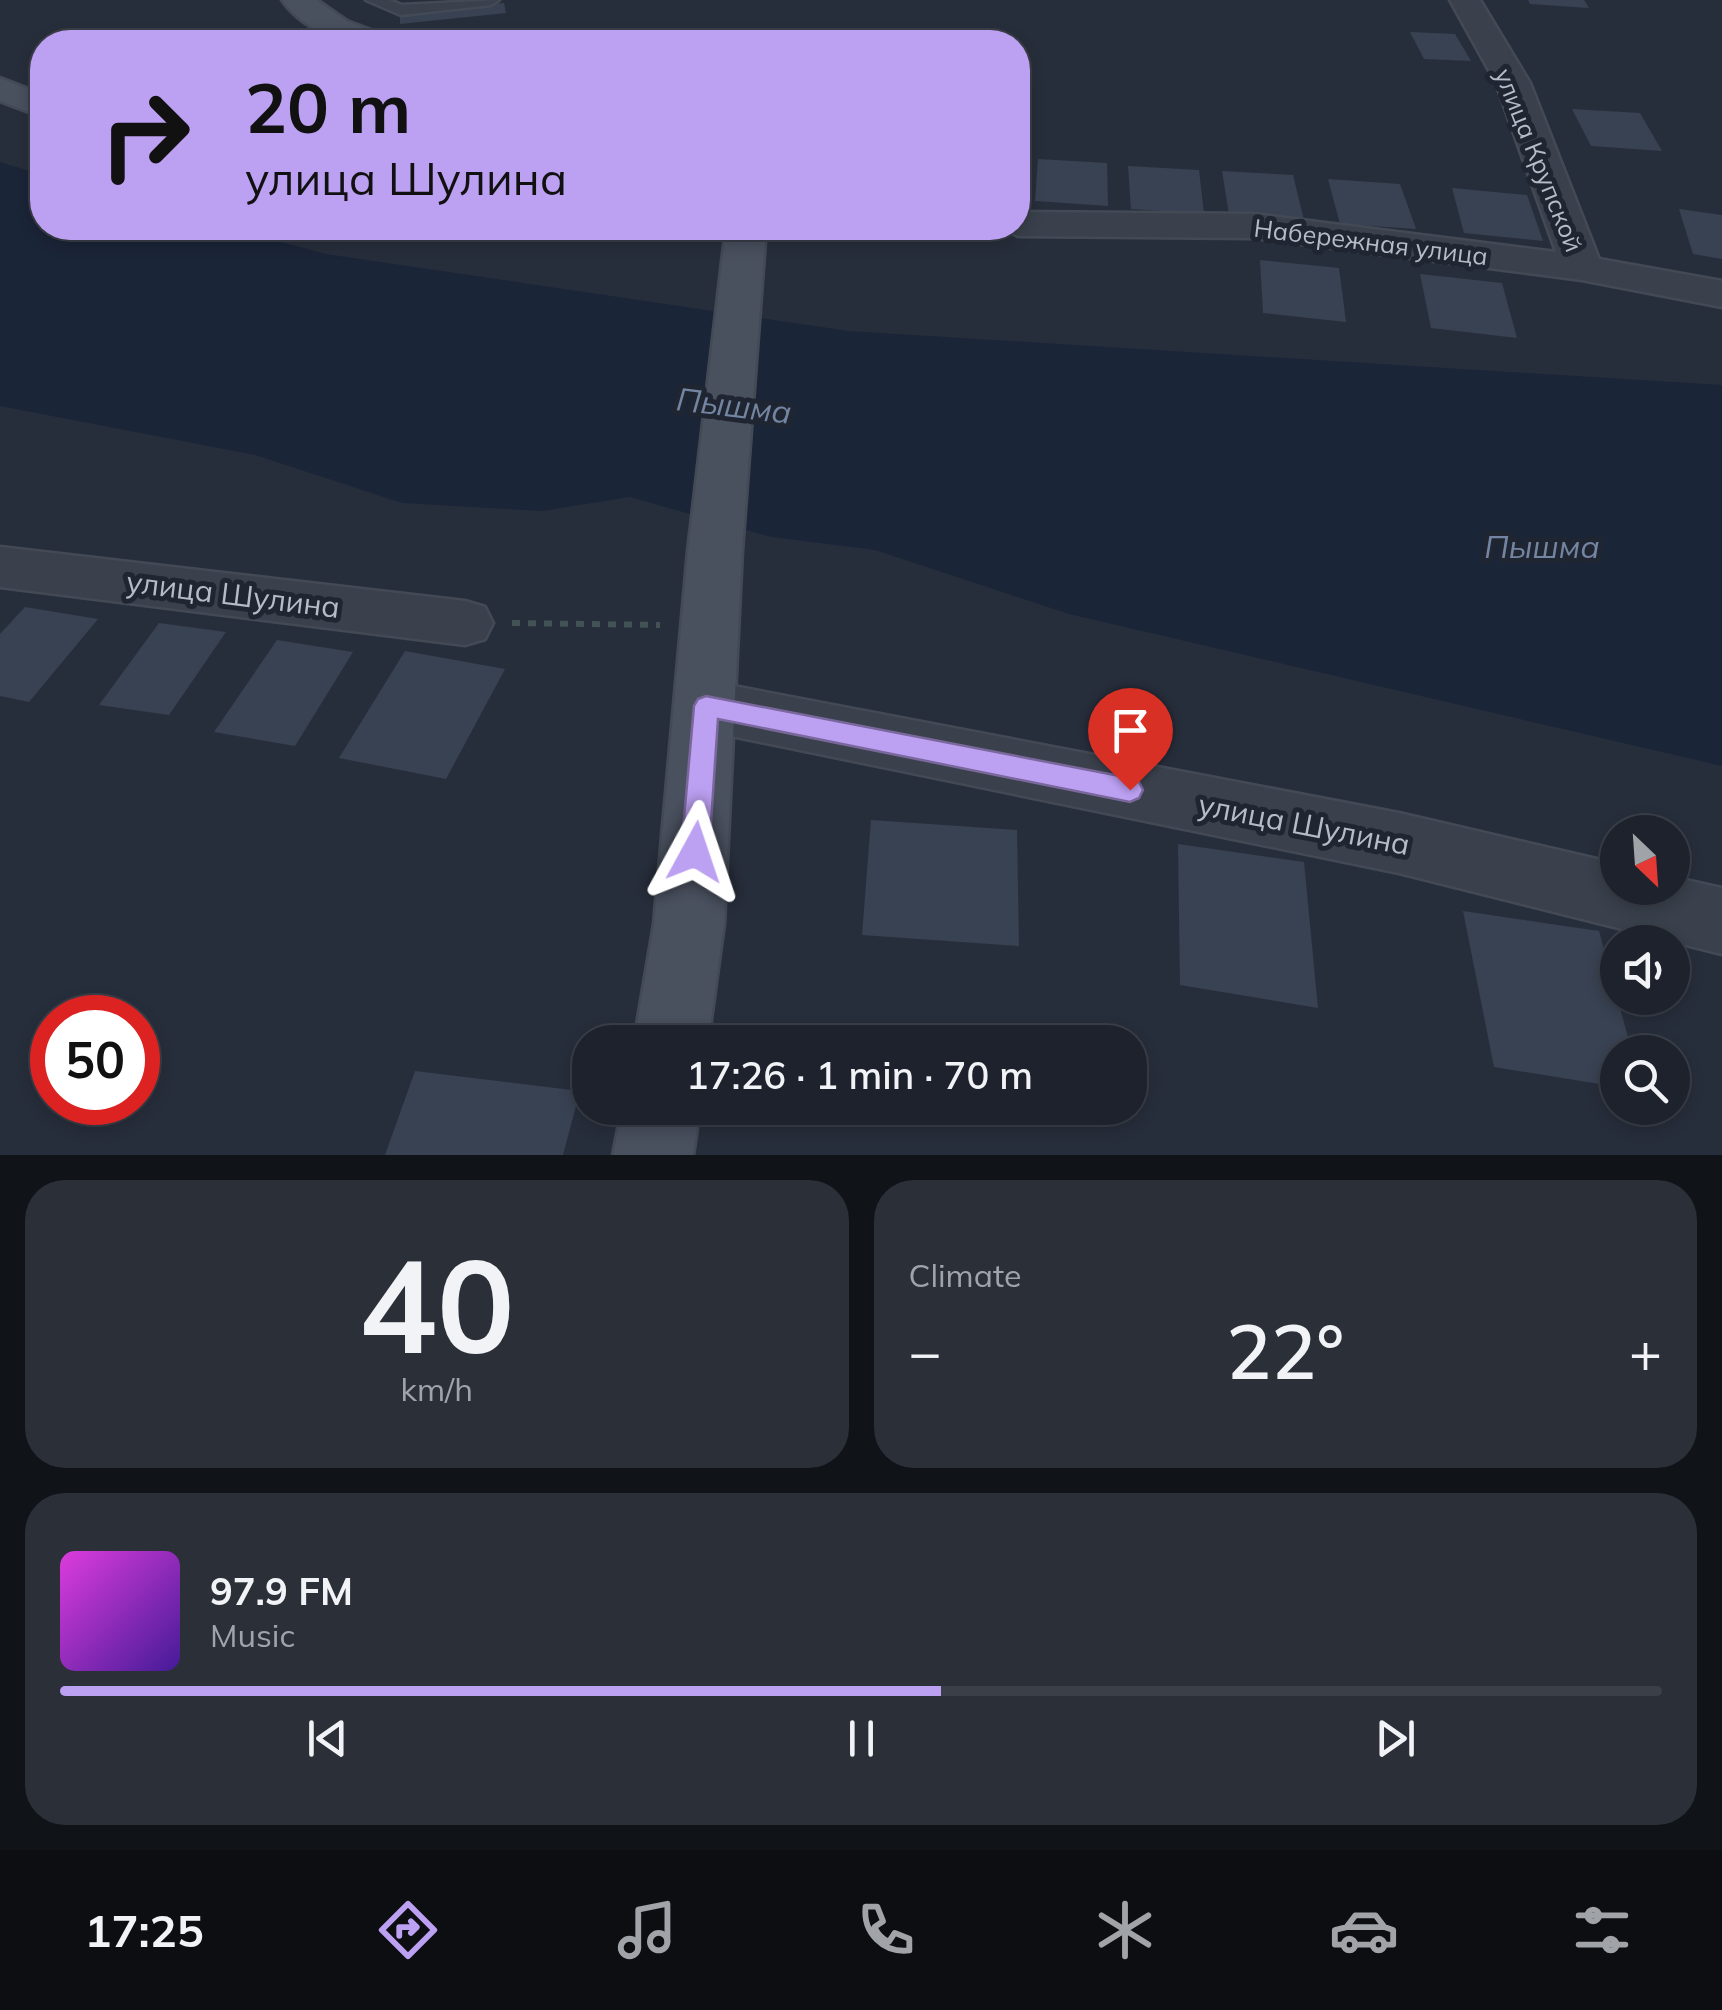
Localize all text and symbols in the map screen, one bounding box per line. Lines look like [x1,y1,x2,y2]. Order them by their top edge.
text: 20 m [245,63,411,151]
street label: улица Крупской [1489,64,1590,256]
icon: right [80,70,210,200]
text: улица Шулина [245,150,567,206]
street label: Набережная улица [1252,212,1490,271]
water label: Пышма [674,378,794,432]
water label: Пышма [1484,526,1600,566]
street label: улица Шулина [124,562,342,626]
pin [1088,688,1173,791]
icon: arrive [1103,703,1158,758]
street label: улица Шулина [1195,785,1413,863]
position arrow [643,800,747,904]
north arrow [1600,815,1690,905]
map controls [1600,815,1690,1125]
button: sound [1600,925,1690,1015]
speed limit sign: 50 [30,995,160,1125]
button: search [1600,1035,1690,1125]
text: 17:26 · 1 min · 70 m [686,1051,1033,1099]
text: 40 [359,1222,515,1386]
text: Climate [909,1255,1021,1295]
text: 22° [1226,1304,1344,1398]
text: − [909,1317,942,1386]
text: + [1629,1317,1662,1386]
text: km/h [401,1369,473,1409]
text: 97.9 FM [210,1567,353,1615]
text: Music [210,1615,295,1655]
icon: previous [300,1711,355,1766]
icon: pause [834,1711,889,1766]
icon: next [1368,1711,1423,1766]
icon: directions [373,1895,443,1965]
icon: music [612,1895,682,1965]
icon: phone [851,1895,921,1965]
icon: climate [1090,1895,1160,1965]
icon: car [1329,1895,1399,1965]
icon: filters [1567,1895,1637,1965]
text: 17:25 [84,1902,204,1958]

